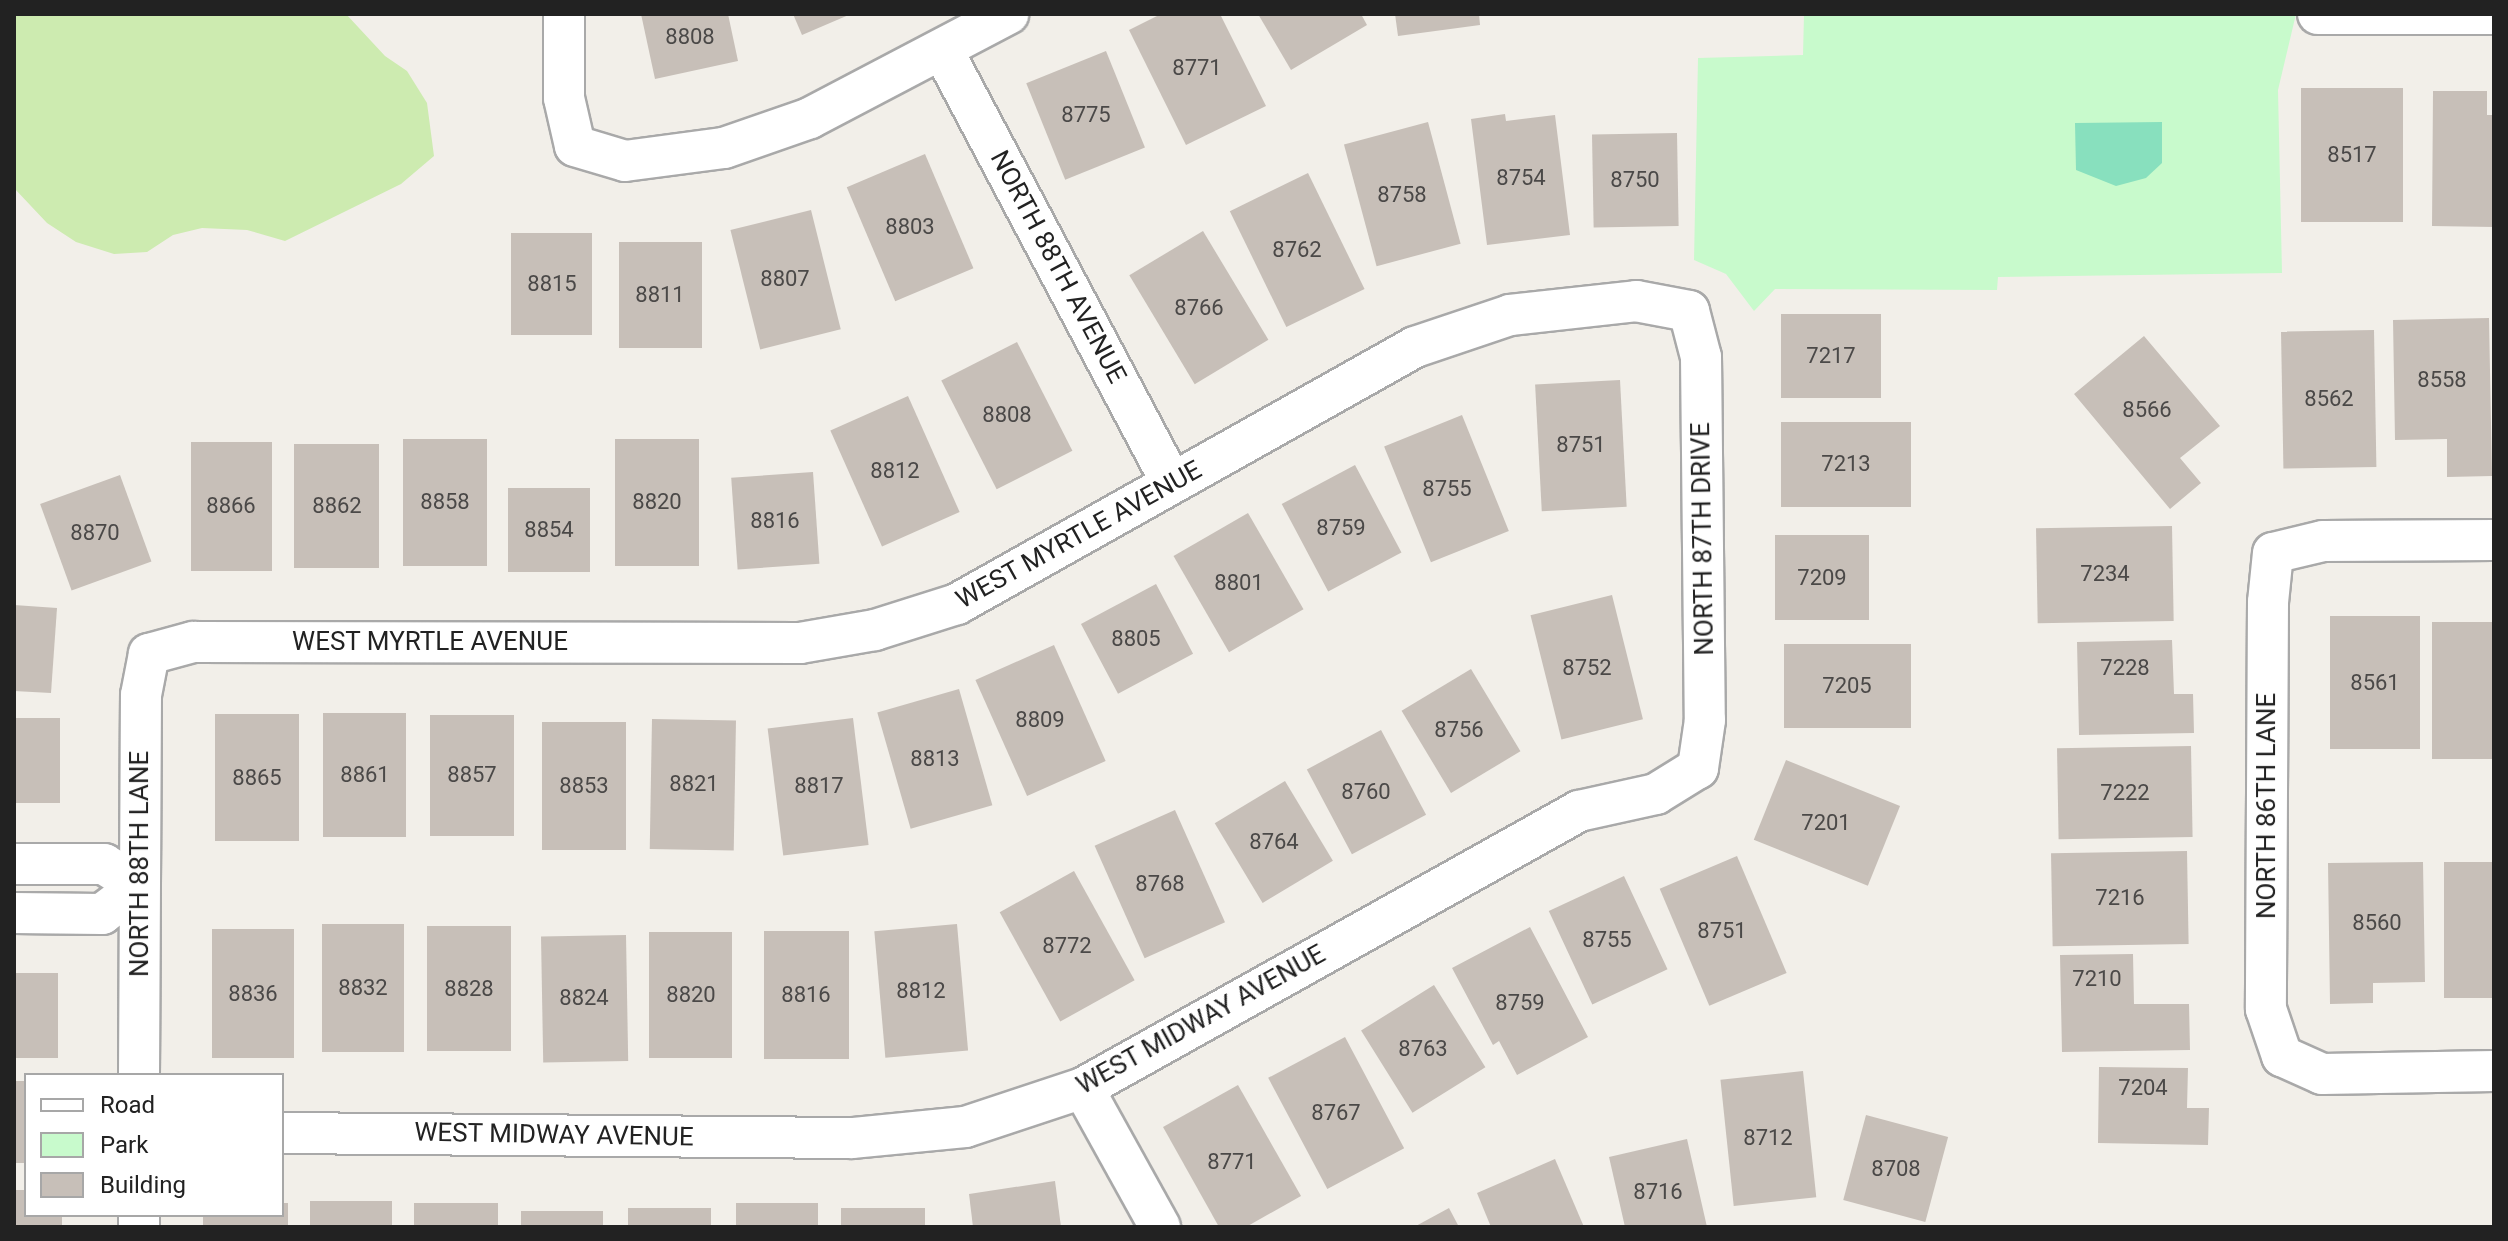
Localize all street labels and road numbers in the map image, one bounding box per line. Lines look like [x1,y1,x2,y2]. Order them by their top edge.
street label: NORTH 88TH AVENUE [983,145,1133,389]
street label: NORTH 87TH DRIVE [1685,422,1721,656]
street label: WEST MYRTLE AVENUE [951,454,1207,616]
street label: WEST MYRTLE AVENUE [292,626,568,658]
street label: NORTH 86TH LANE [2251,693,2283,919]
street label: NORTH 88TH LANE [124,751,156,977]
street label: WEST MIDWAY AVENUE [1071,939,1331,1101]
street label: WEST MIDWAY AVENUE [414,1117,694,1153]

